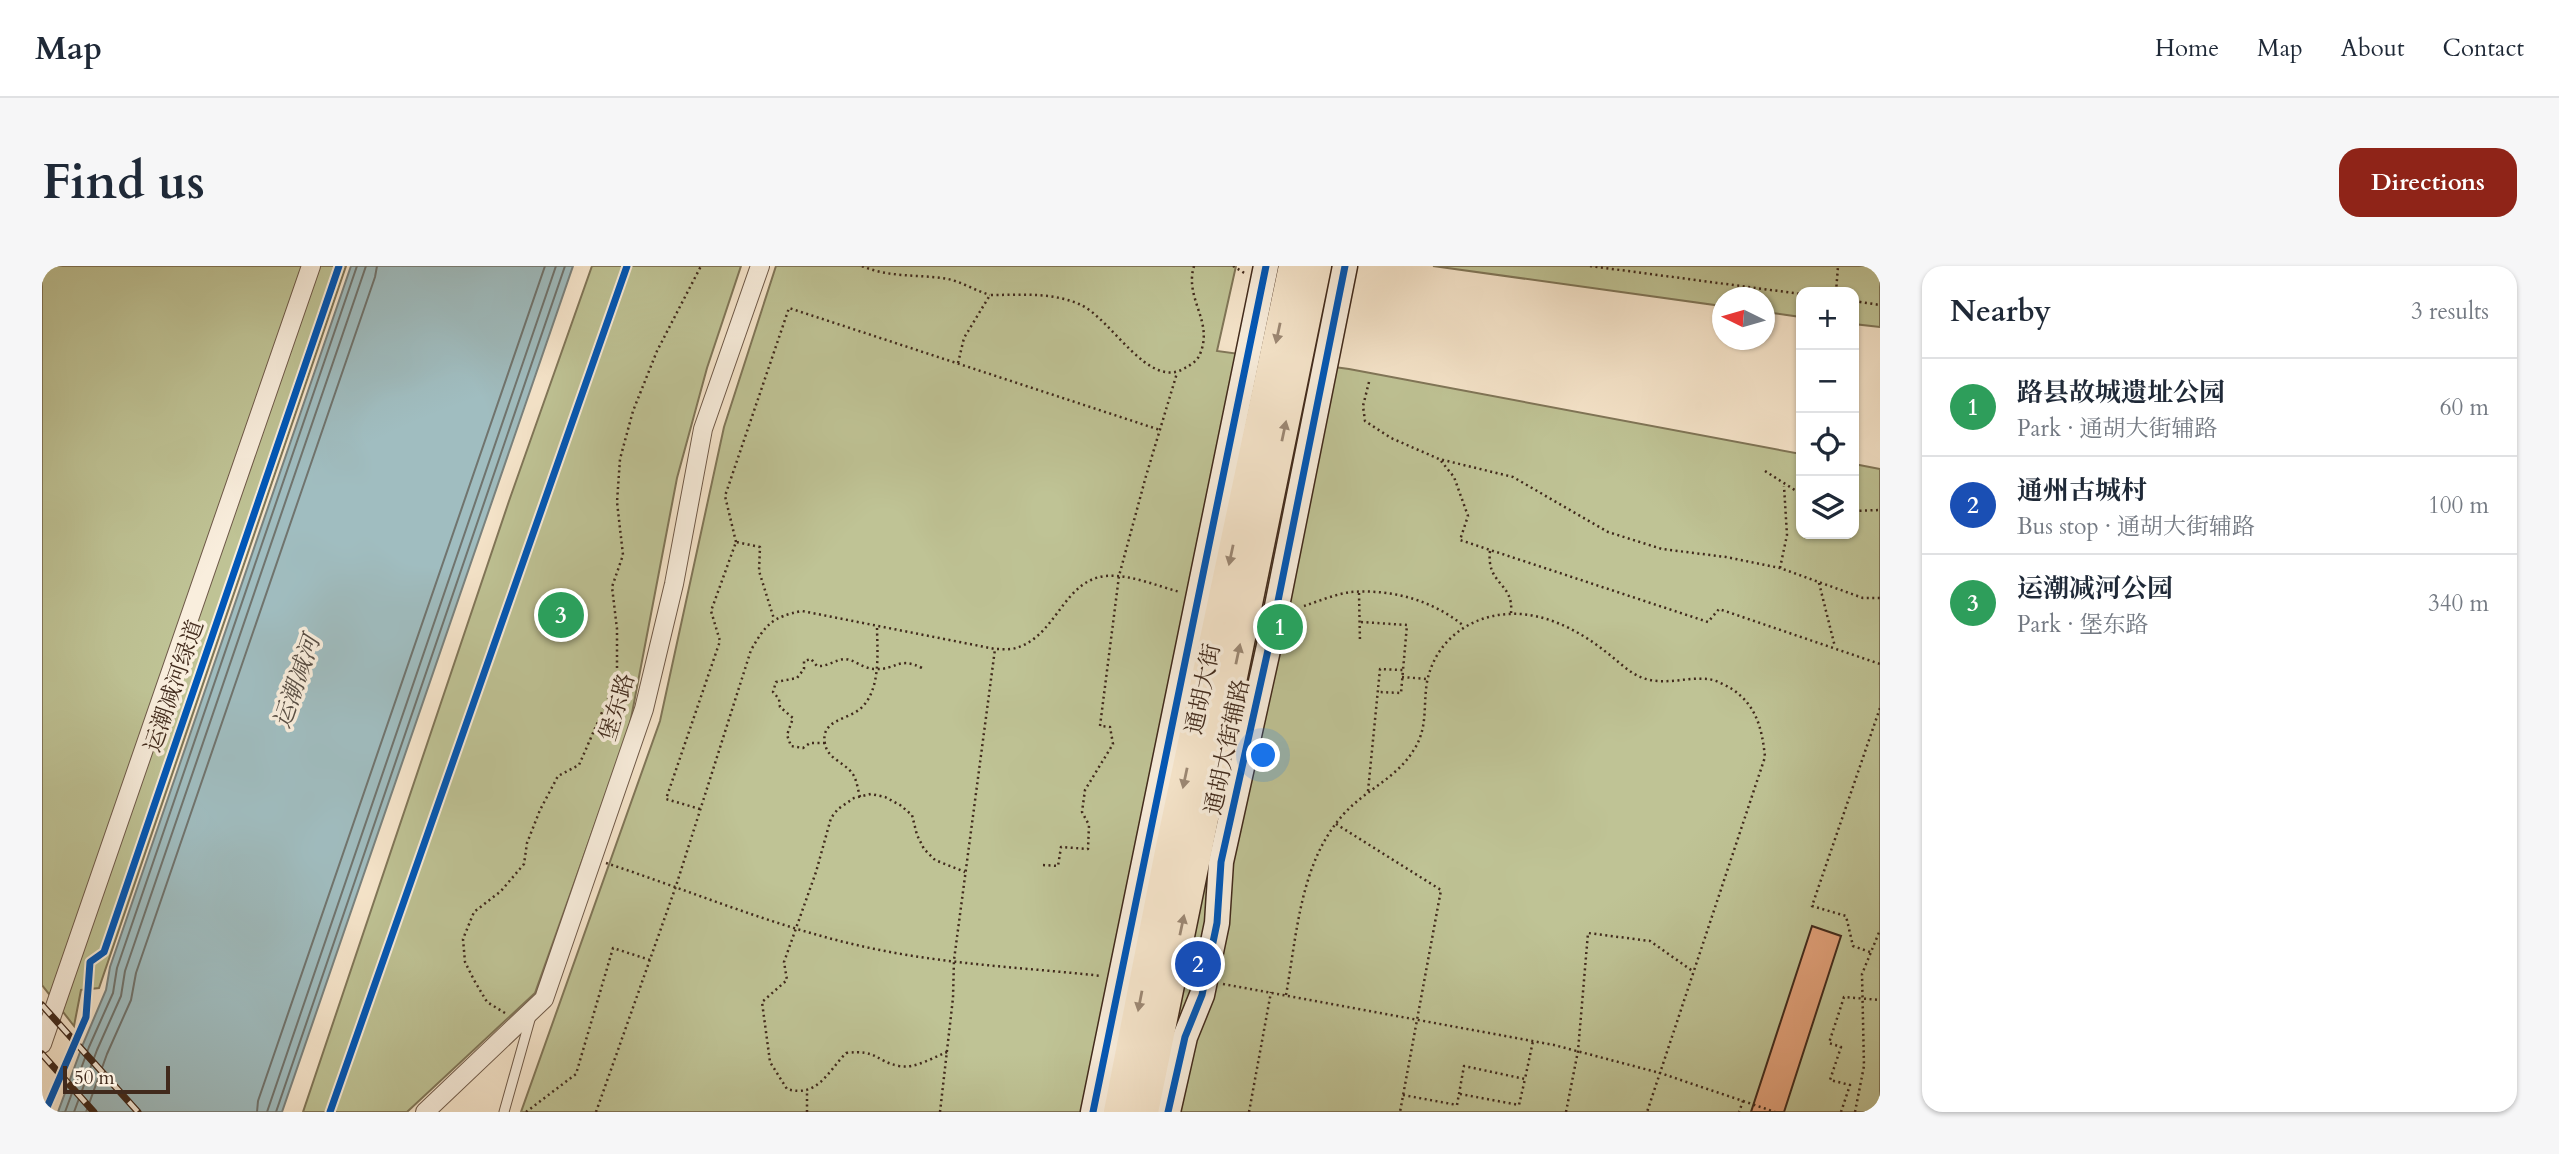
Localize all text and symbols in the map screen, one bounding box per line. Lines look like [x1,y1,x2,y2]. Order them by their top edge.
text: Map [35,26,102,71]
text: Home [2155,32,2219,65]
text: Map [2257,32,2303,65]
text: About [2341,32,2405,65]
text: Contact [2443,32,2524,65]
button: Directions [2339,148,2517,217]
text: Find us [42,149,205,216]
north arrow [1712,287,1775,350]
map controls [1796,287,1859,539]
button: + [1796,287,1859,350]
text: Nearby [1950,291,2051,332]
text: 3 results [2411,296,2489,327]
one-way arrow [1273,322,1284,344]
button: − [1796,350,1859,413]
text: 路县故城遗址公园 [2017,375,2225,410]
text: 1 [1967,392,1979,423]
text: 60 m [2440,392,2489,423]
button: locate [1796,413,1859,476]
text: Park · 通胡大街辅路 [2017,413,2217,444]
one-way arrow [1278,420,1289,442]
text: 通州古城村 [2017,473,2147,508]
button: layers [1796,476,1859,539]
text: 2 [1967,490,1979,521]
text: 100 m [2428,490,2489,521]
text: Bus stop · 通胡大街辅路 [2017,511,2255,542]
one-way arrow [1226,544,1237,566]
text: 运潮减河公园 [2017,571,2173,606]
text: 3 [1967,588,1979,619]
text: 340 m [2428,588,2489,619]
pin: 3 [538,589,584,641]
pin: 1 [1257,601,1303,653]
text: Park · 堡东路 [2017,609,2148,640]
street label: 运潮减河绿道 [137,616,211,756]
water label: 运潮减河 [266,627,330,733]
street label: 通胡大街 [1178,641,1228,737]
one-way arrow [1233,643,1244,665]
street label: 堡东路 [592,669,642,745]
street label: 通胡大街辅路 [1197,676,1257,818]
your location [1246,738,1280,772]
one-way arrow [1179,767,1190,789]
one-way arrow [1177,914,1188,936]
pin: 2 [1175,938,1221,990]
one-way arrow [1134,990,1145,1012]
scale bar [63,1063,170,1095]
text: 50 m [74,1065,115,1091]

